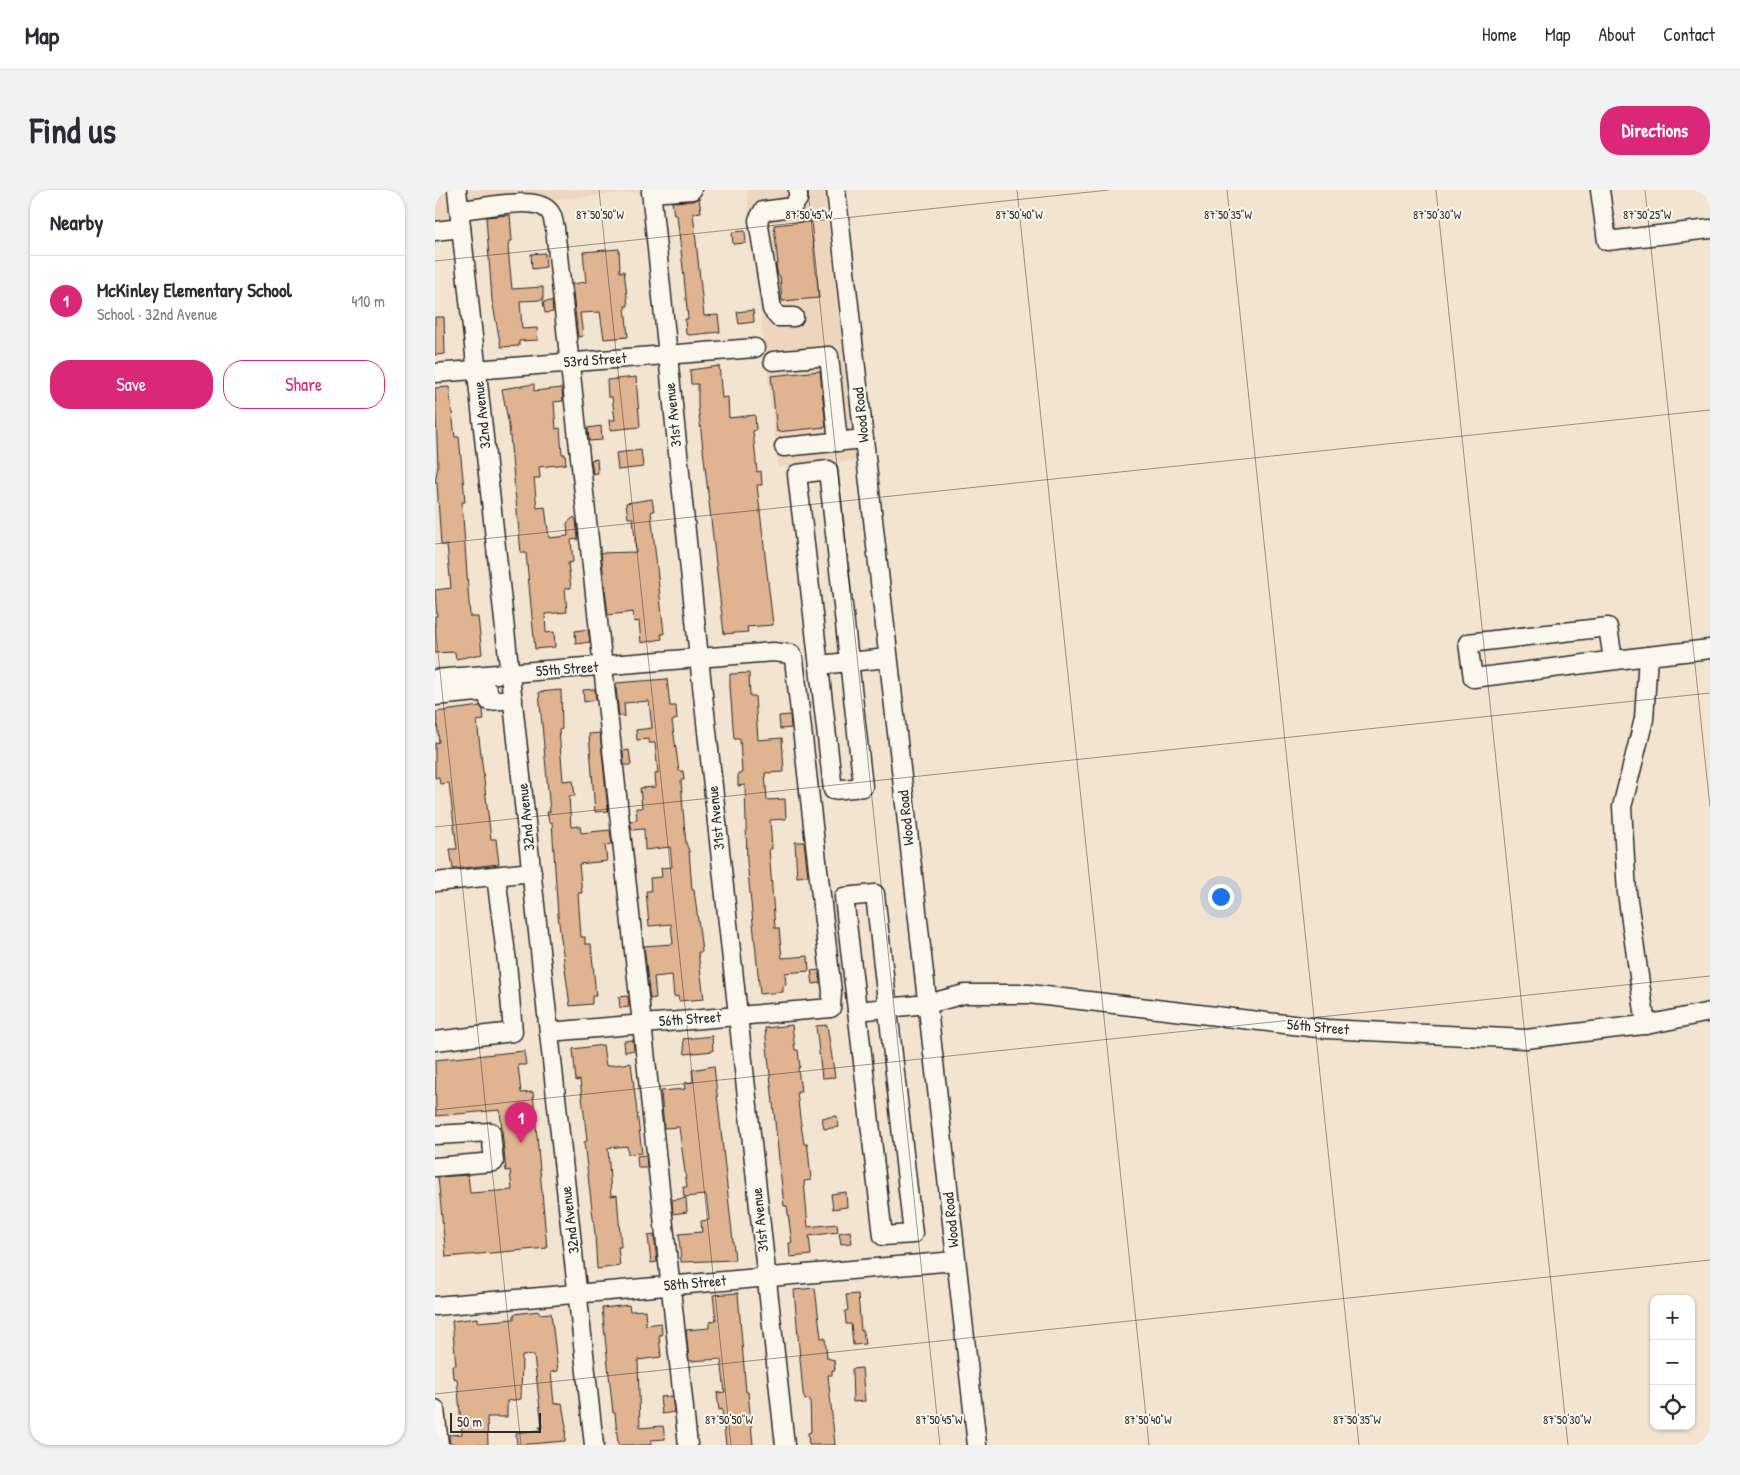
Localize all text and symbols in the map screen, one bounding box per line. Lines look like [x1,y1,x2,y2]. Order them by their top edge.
text: Map [25,19,59,51]
text: Home [1482,22,1517,47]
text: Map [1545,22,1570,47]
text: About [1598,22,1635,47]
text: Contact [1663,22,1715,47]
button: Directions [1600,106,1710,155]
text: Find us [30,107,116,154]
text: 87°50'50"W [576,206,625,223]
text: 87°50'45"W [786,206,833,223]
text: 87°50'40"W [995,206,1043,223]
text: 87°50'35"W [1204,206,1253,223]
text: 87°50'30"W [1413,206,1462,223]
text: 87°50'25"W [1623,206,1672,223]
text: Nearby [50,208,103,237]
text: McKinley Elementary School [97,277,292,303]
text: 1 [63,290,69,312]
text: 410 m [351,290,385,312]
text: School · 32nd Avenue [97,303,217,325]
street label: 53rd Street [563,347,628,372]
button: Save [50,360,213,409]
button: Share [223,360,385,409]
street label: 32nd Avenue [468,380,495,450]
street label: 31st Avenue [659,382,686,448]
street label: Wood Road [847,386,874,444]
street label: 55th Street [535,656,600,681]
street label: 32nd Avenue [512,782,539,852]
street label: 31st Avenue [702,785,729,851]
street label: Wood Road [892,789,919,847]
your location [1208,884,1234,910]
street label: 56th Street [658,1006,723,1031]
street label: 56th Street [1286,1013,1351,1040]
pin: 1 [505,1102,537,1143]
street label: 32nd Avenue [555,1185,584,1255]
street label: 31st Avenue [746,1187,773,1253]
street label: Wood Road [937,1191,964,1249]
street label: 58th Street [663,1269,728,1296]
map controls [1650,1295,1695,1430]
button: + [1650,1295,1695,1340]
button: − [1650,1340,1695,1385]
button: locate [1650,1385,1695,1430]
scale bar [450,1410,541,1433]
text: 87°50'50"W [705,1411,754,1428]
text: 87°50'45"W [916,1411,963,1428]
text: 87°50'40"W [1124,1411,1172,1428]
text: 87°50'35"W [1333,1411,1382,1428]
text: 87°50'30"W [1543,1411,1592,1428]
text: 50 m [457,1412,482,1431]

